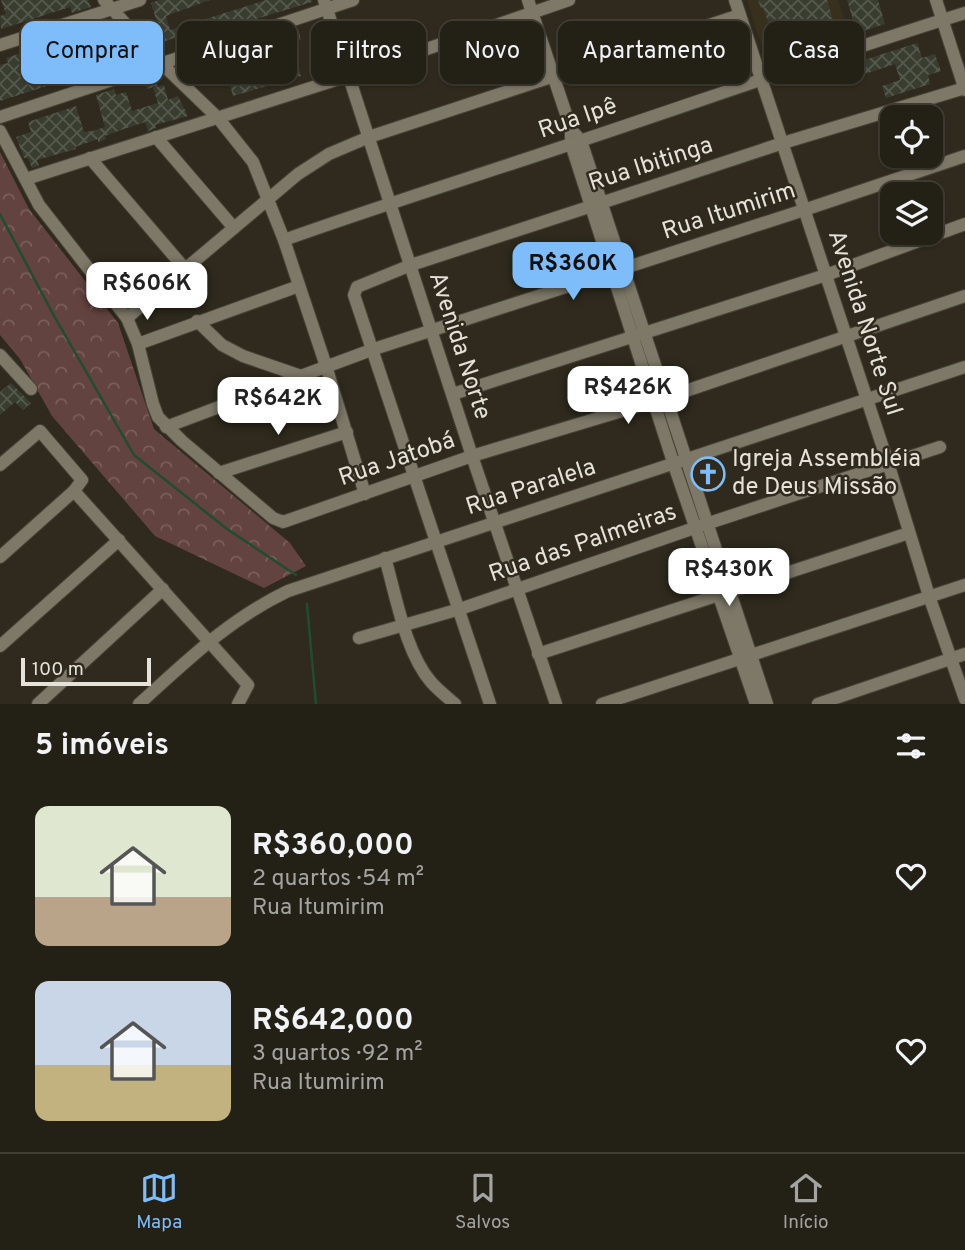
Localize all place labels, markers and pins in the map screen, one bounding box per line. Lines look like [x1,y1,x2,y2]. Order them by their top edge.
pin: R$360K [516,243,630,302]
pin: R$606K [90,262,204,322]
pin: R$426K [571,366,685,426]
pin: R$642K [221,378,335,437]
place label: Igreja Assembléia de Deus Missão [732,445,921,503]
church icon: Igreja Assembléia de Deus Missão [689,455,727,493]
pin: R$430K [672,548,786,608]

